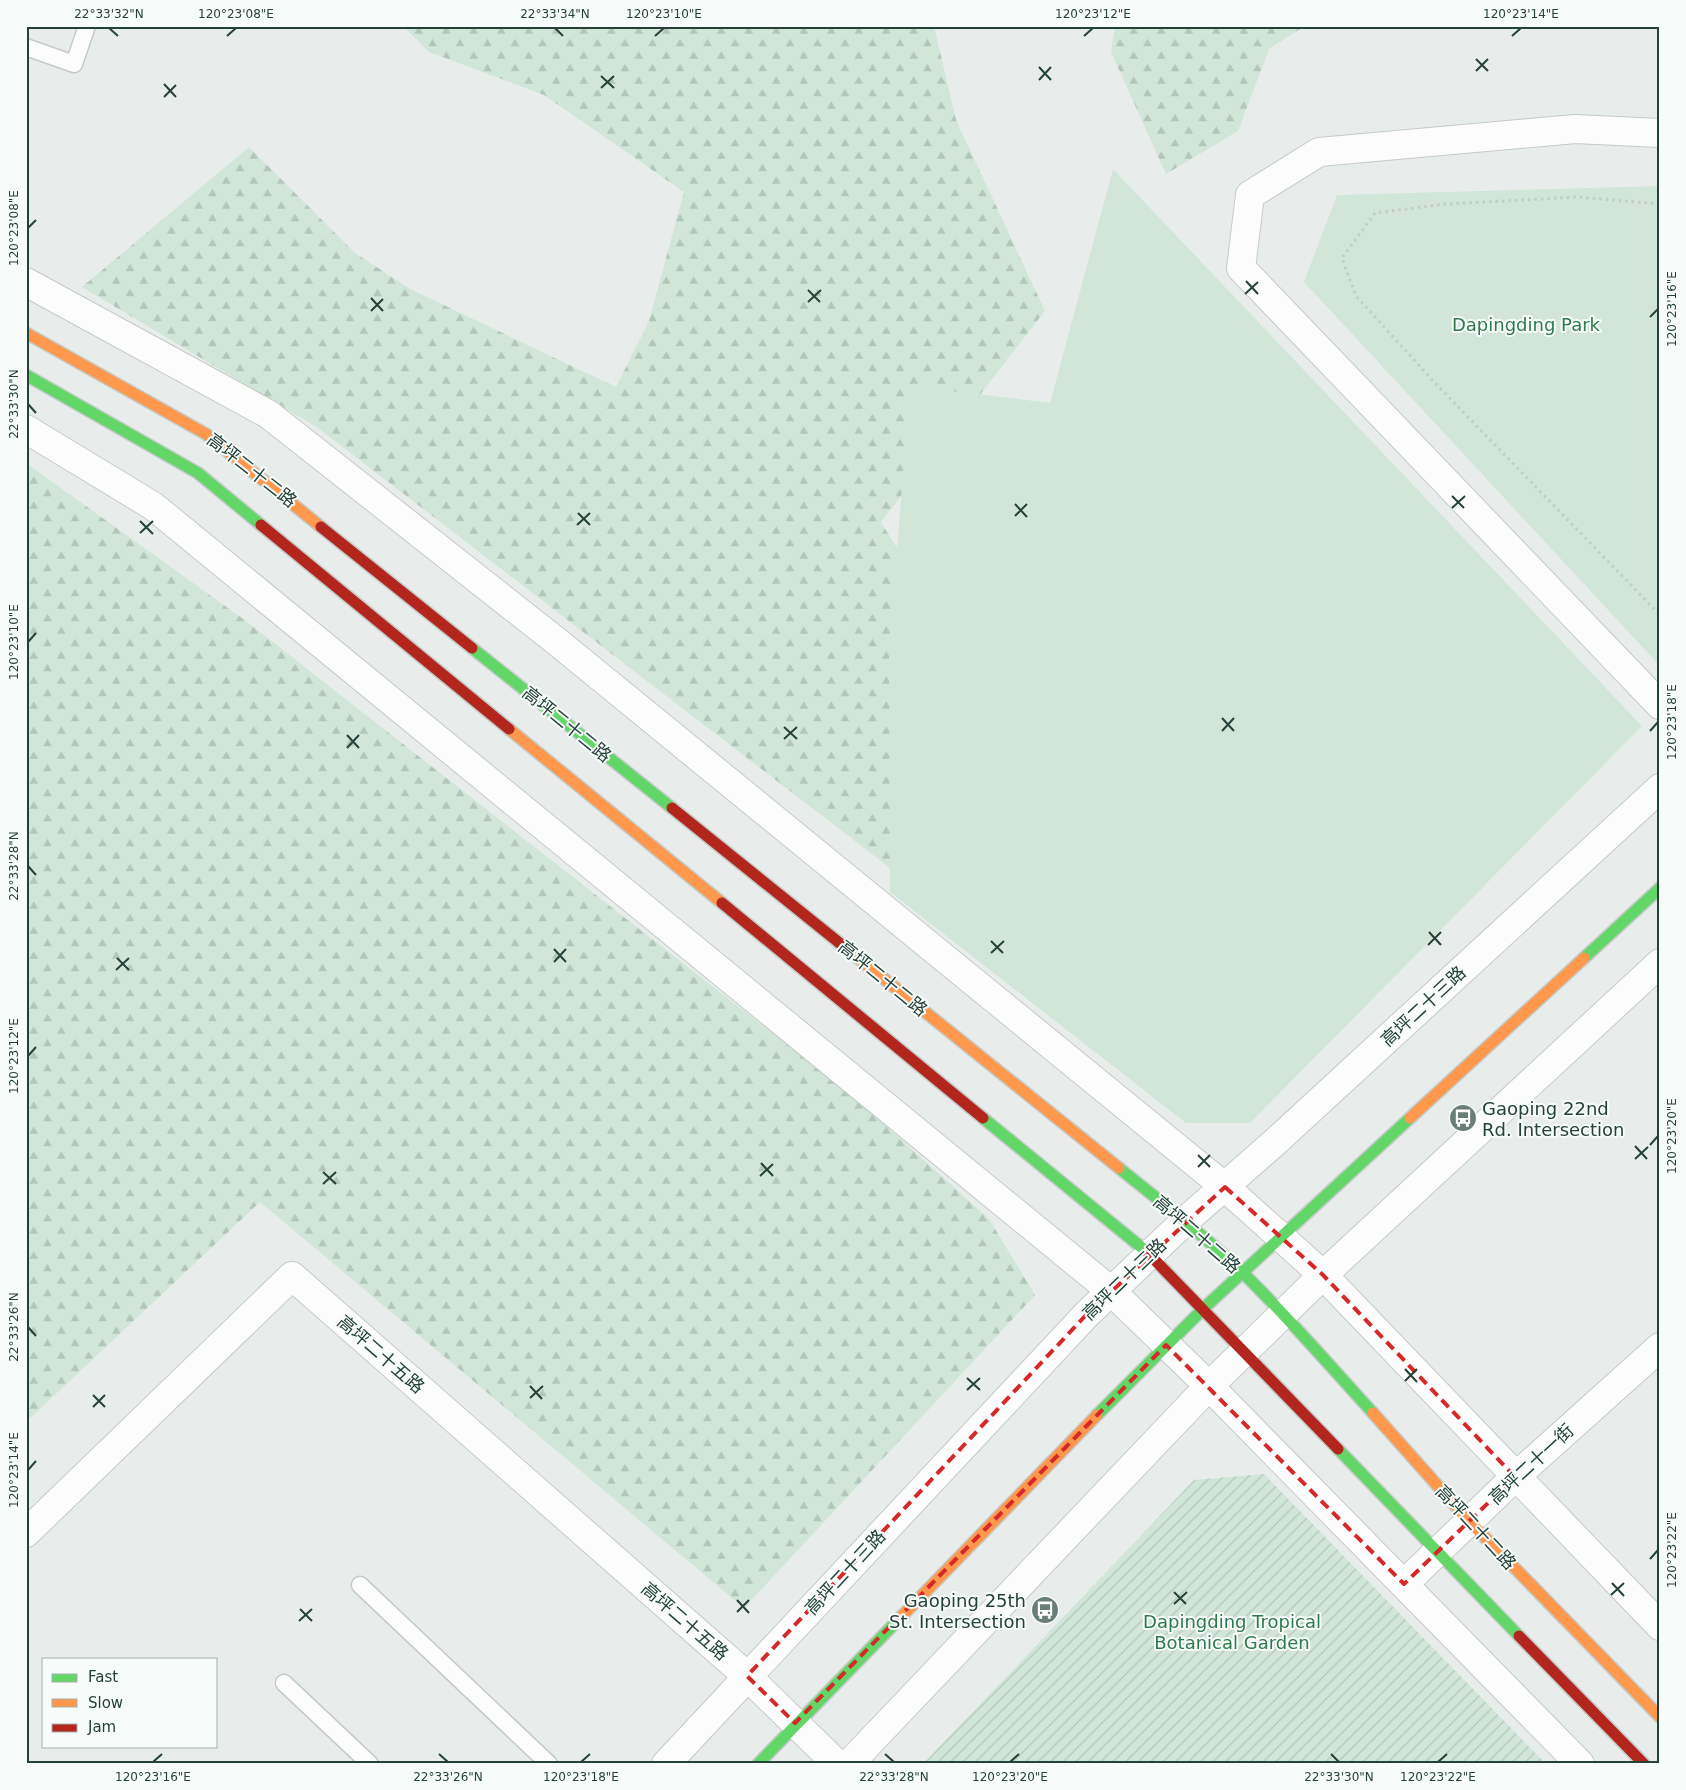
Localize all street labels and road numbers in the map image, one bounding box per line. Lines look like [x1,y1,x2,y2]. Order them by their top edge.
street label: 高坪二十二路 [203,428,301,512]
street label: 高坪二十二路 [518,682,616,766]
street label: 高坪二十二路 [834,936,932,1020]
street label: 高坪二十三路 [1376,961,1470,1051]
street label: 高坪二十二路 [1149,1191,1245,1277]
street label: 高坪二十三路 [1078,1234,1170,1324]
street label: 高坪二十五路 [333,1311,429,1397]
street label: 高坪二十一街 [1484,1419,1578,1509]
street label: 高坪二十二路 [1431,1480,1521,1574]
street label: 高坪二十三路 [800,1525,890,1619]
street label: 高坪二十五路 [637,1578,733,1664]

